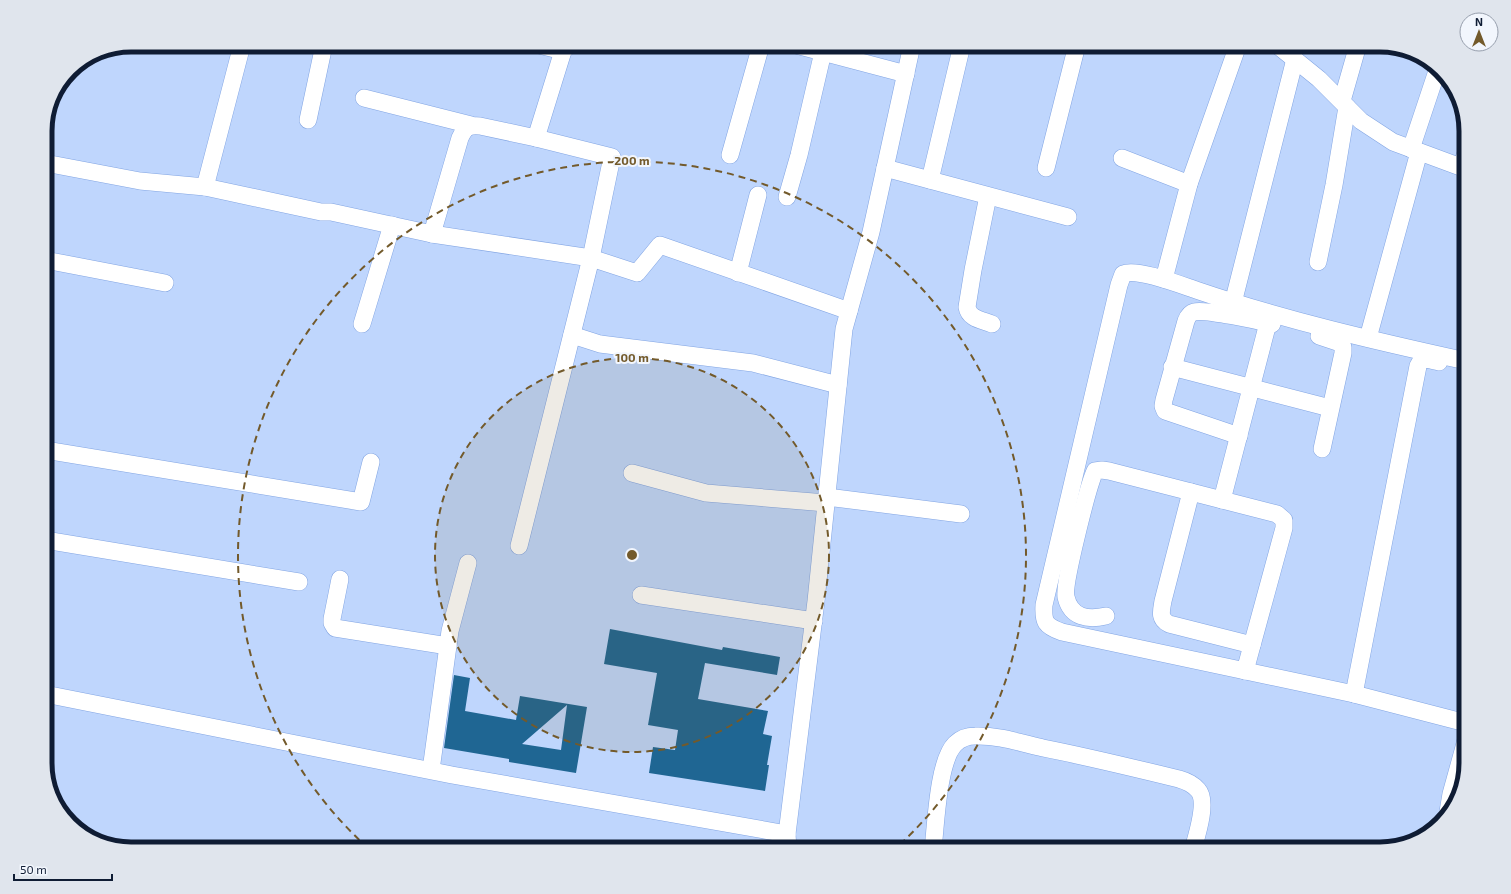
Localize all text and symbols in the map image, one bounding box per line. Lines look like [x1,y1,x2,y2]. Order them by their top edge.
north arrow [1459,12,1499,52]
text: N [1475,15,1483,28]
text: 200 m [614,153,650,167]
text: 100 m [615,350,649,364]
centre of rings [625,548,639,562]
scale bar [14,856,112,882]
text: 50 m [20,862,47,876]

